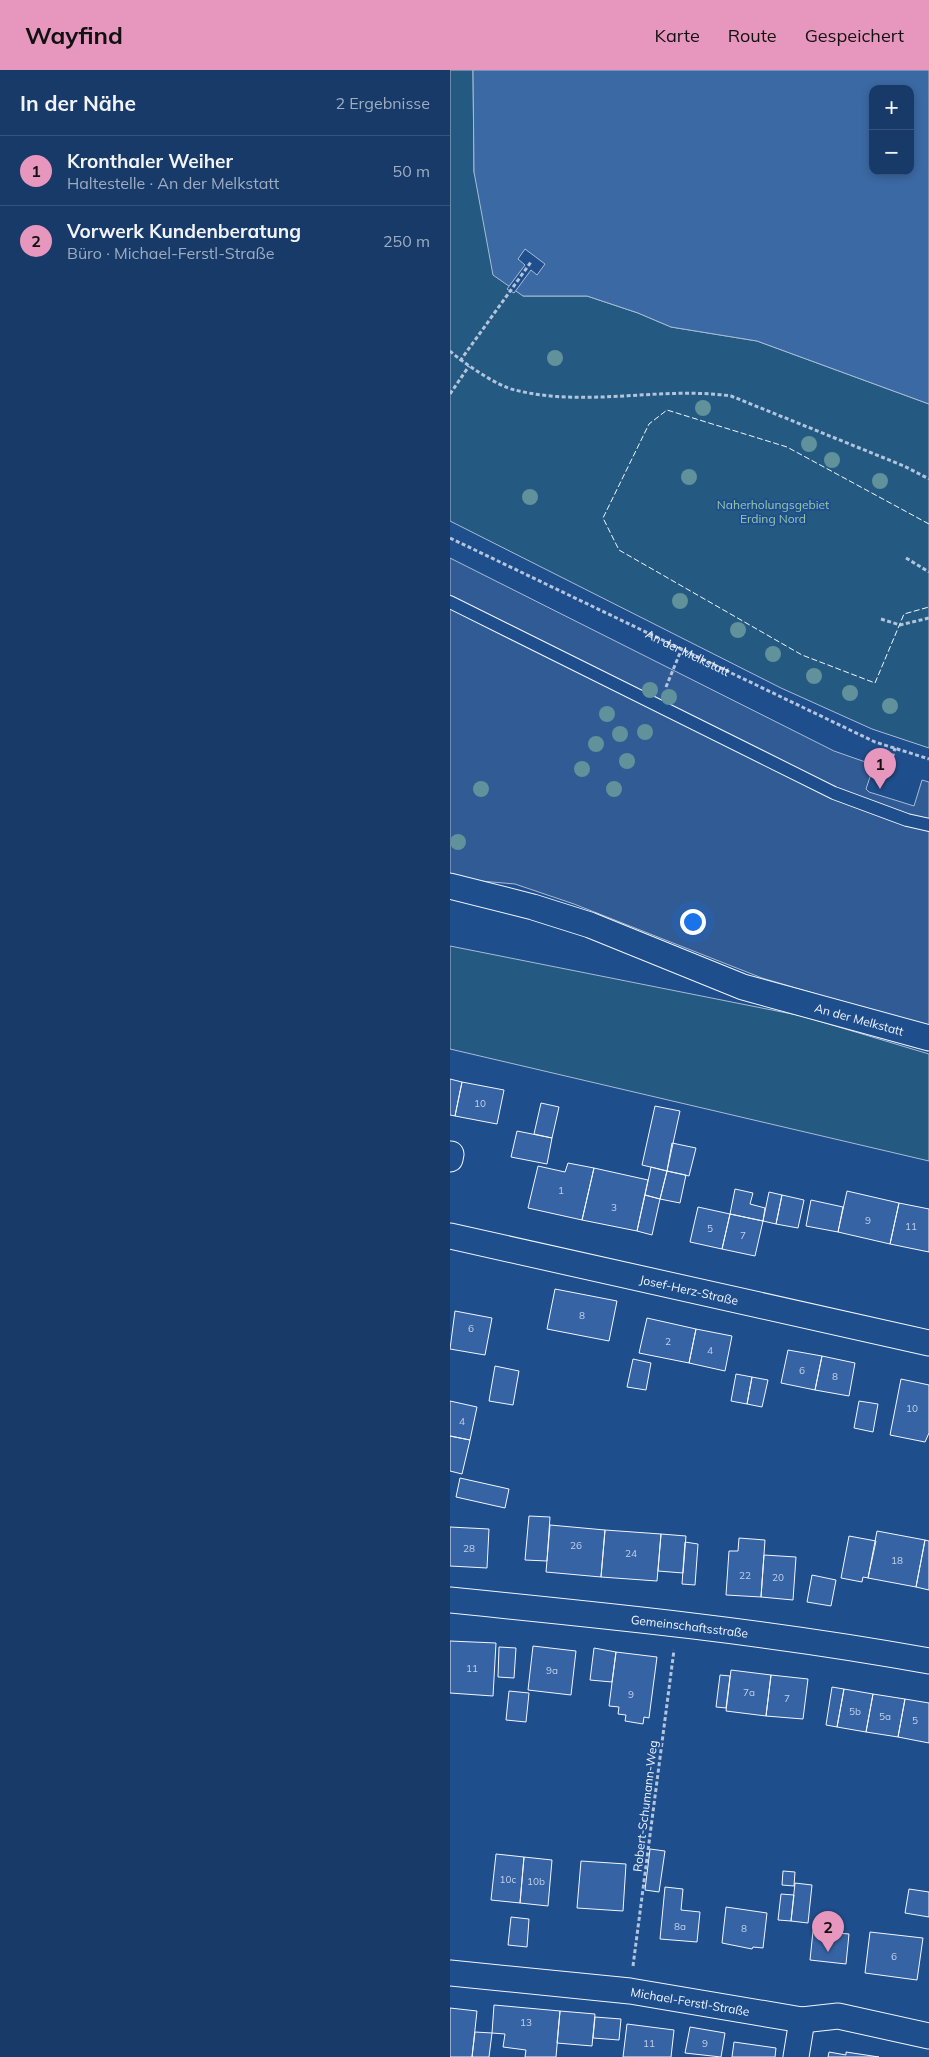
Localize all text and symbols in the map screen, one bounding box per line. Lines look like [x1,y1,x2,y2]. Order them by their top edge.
text: Wayfind [25,20,123,50]
text: Karte [655,24,700,47]
text: Route [728,24,777,47]
text: Gespeichert [805,24,904,47]
map controls [869,85,914,175]
button: + [869,85,914,130]
text: In der Nähe [20,90,136,116]
text: 2 Ergebnisse [335,93,430,113]
button: − [869,130,914,175]
text: Kronthaler Weiher [67,149,233,173]
text: 1 [31,161,41,181]
text: 50 m [393,161,430,181]
text: Haltestelle · An der Melkstatt [67,173,279,193]
text: Vorwerk Kundenberatung [67,219,301,243]
text: 2 [31,231,41,251]
text: 250 m [383,231,430,251]
text: Büro · Michael-Ferstl-Straße [67,243,274,263]
park label: Naherholungsgebiet Erding Nord [717,497,829,526]
street label: An der Melkstatt [643,626,733,679]
pin: 1 [864,748,896,789]
your location [680,909,706,935]
street label: An der Melkstatt [813,1000,905,1038]
house number: 10 [474,1097,486,1110]
house number: 1 [558,1184,564,1197]
house number: 3 [611,1201,617,1214]
house number: 9 [865,1214,871,1227]
house number: 11 [905,1220,917,1233]
house number: 5 [707,1222,713,1235]
house number: 7 [740,1229,746,1242]
street label: Josef-Herz-Straße [638,1271,740,1308]
house number: 8 [579,1309,585,1322]
house number: 6 [468,1322,474,1335]
house number: 2 [665,1335,671,1348]
house number: 4 [707,1344,713,1357]
house number: 6 [799,1364,805,1377]
house number: 8 [832,1370,838,1383]
house number: 10 [906,1402,918,1415]
house number: 4 [459,1415,465,1428]
house number: 26 [570,1539,582,1552]
house number: 28 [463,1542,475,1555]
house number: 24 [625,1547,637,1560]
house number: 18 [891,1554,903,1567]
house number: 22 [739,1569,751,1582]
house number: 20 [772,1571,784,1584]
street label: Gemeinschaftsstraße [630,1611,749,1640]
house number: 11 [466,1662,478,1675]
house number: 9a [546,1664,558,1677]
house number: 7a [743,1686,755,1699]
house number: 9 [628,1688,634,1701]
house number: 7 [784,1692,790,1705]
house number: 5b [849,1705,861,1718]
house number: 5a [879,1710,891,1723]
house number: 5 [912,1714,918,1727]
street label: Robert-Schumann-Weg [629,1739,661,1873]
house number: 10c [500,1873,517,1886]
house number: 10b [527,1875,545,1888]
pin: 2 [812,1911,844,1952]
house number: 8a [674,1920,686,1933]
house number: 8 [741,1922,747,1935]
house number: 6 [891,1950,897,1963]
street label: Michael-Ferstl-Straße [630,1984,751,2019]
house number: 13 [520,2016,532,2029]
house number: 11 [643,2037,655,2050]
house number: 9 [702,2037,708,2050]

